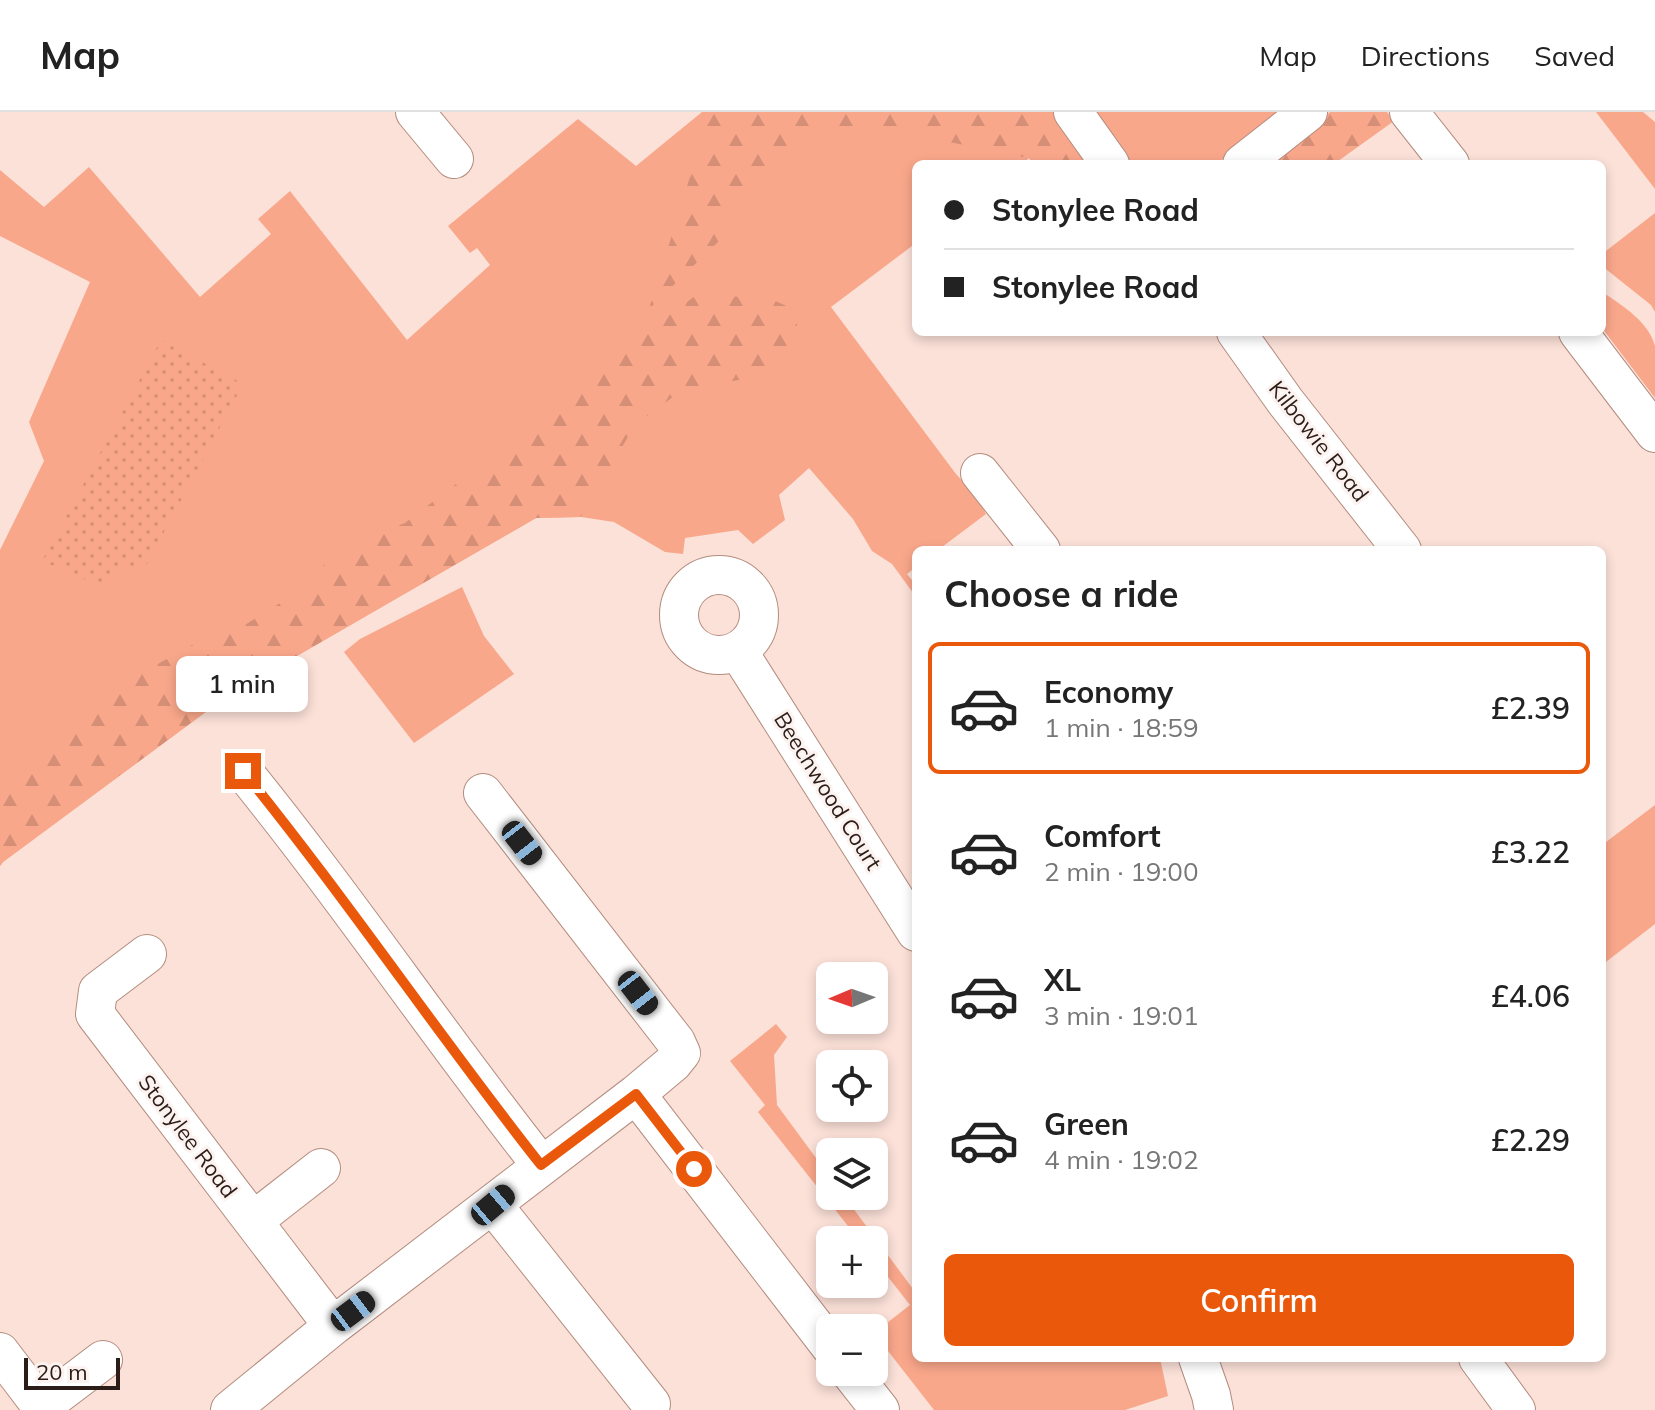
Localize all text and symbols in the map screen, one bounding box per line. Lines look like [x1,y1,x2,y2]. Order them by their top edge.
text: Map [40,31,120,79]
text: Map [1259,38,1317,73]
text: Directions [1361,38,1490,73]
text: Saved [1534,38,1615,73]
text: Stonylee Road [992,191,1199,229]
text: Stonylee Road [992,268,1199,306]
street label: Kilbowie Road [1263,375,1375,507]
text: Choose a ride [944,571,1178,616]
callout: 1 min [177,655,309,711]
text: 1 min [208,667,276,700]
icon: car [948,672,1020,744]
text: Economy [1044,673,1173,711]
text: £2.39 [1491,689,1570,727]
street label: Beechwood Court [768,707,888,876]
text: 1 min · 18:59 [1044,711,1199,744]
route end [225,753,261,789]
icon: car [948,816,1020,888]
car [498,817,546,869]
text: Comfort [1044,817,1161,855]
text: £3.22 [1491,833,1570,871]
text: 2 min · 19:00 [1044,855,1199,888]
icon: car [948,960,1020,1032]
text: XL [1044,961,1081,999]
north arrow [816,962,888,1034]
map controls [816,962,888,1386]
car [614,967,662,1019]
text: £4.06 [1491,977,1570,1015]
text: 3 min · 19:01 [1044,999,1199,1032]
button: locate [816,1050,888,1122]
street label: Stonylee Road [133,1069,243,1203]
icon: car [948,1104,1020,1176]
text: Green [1044,1105,1129,1143]
text: £2.29 [1491,1121,1570,1159]
button: layers [816,1138,888,1210]
text: 4 min · 19:02 [1044,1143,1199,1176]
route start [676,1151,712,1187]
car [467,1180,519,1230]
button: + [816,1226,888,1298]
button: Confirm [944,1254,1574,1346]
car [327,1287,379,1335]
button: − [816,1314,888,1386]
scale bar [24,1354,120,1390]
text: 20 m [36,1358,87,1386]

